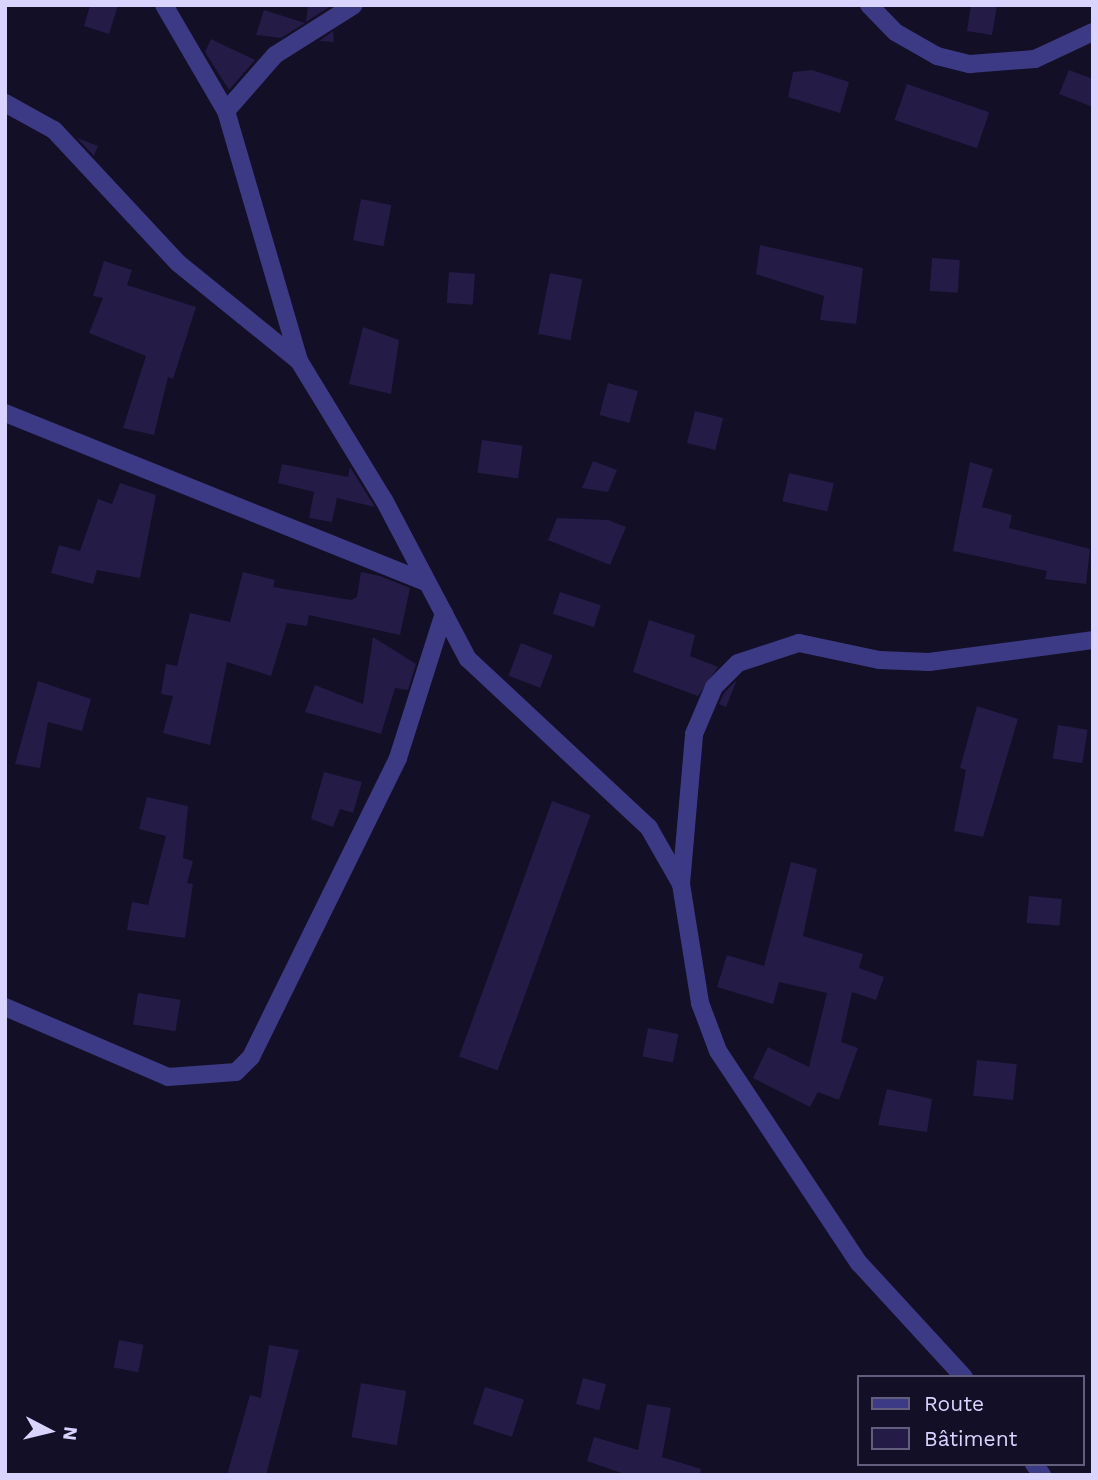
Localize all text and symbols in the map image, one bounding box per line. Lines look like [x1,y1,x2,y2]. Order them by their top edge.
legend [856,1375,1084,1466]
text: Route [924,1391,984,1416]
north arrow [14,1396,84,1466]
text: N [58,1425,83,1442]
text: Bâtiment [924,1426,1017,1451]

